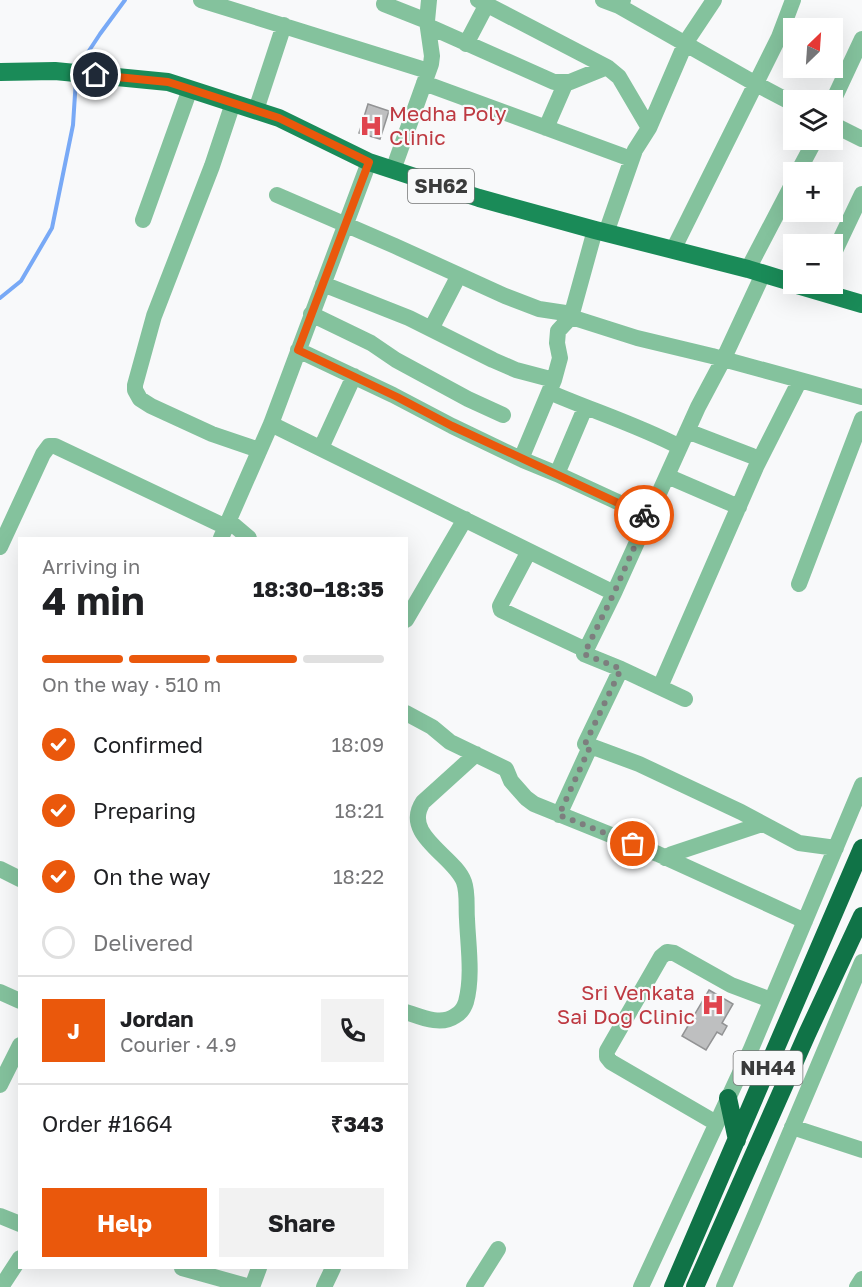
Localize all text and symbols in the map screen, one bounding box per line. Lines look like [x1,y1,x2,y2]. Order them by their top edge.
north arrow [783,18,843,78]
map controls [783,18,843,294]
pin [70,49,121,100]
icon: home [79,58,112,91]
button: layers [783,90,843,150]
place label: Medha Poly Clinic [389,100,507,150]
hospital icon: Medha Poly Clinic [358,113,384,139]
button: + [783,162,843,222]
road number: SH62 [408,169,474,203]
button: − [783,234,843,294]
courier [614,485,674,545]
icon: bike [628,499,661,532]
text: Arriving in [42,554,140,578]
text: 18:30–18:35 [253,575,384,602]
text: 4 min [42,577,145,624]
text: On the way · 510 m [42,672,221,696]
icon: check [42,728,75,761]
text: Confirmed [93,731,203,758]
text: 18:09 [332,732,384,756]
icon: check [42,794,75,827]
text: Preparing [93,797,196,824]
text: 18:21 [335,798,384,822]
pin [607,818,658,869]
icon: bag [616,827,649,860]
icon: check [42,860,75,893]
text: On the way [93,863,211,890]
text: 18:22 [333,864,384,888]
text: Delivered [93,929,193,956]
place label: Sri Venkata Sai Dog Clinic [557,979,695,1029]
hospital icon: Sri Venkata Sai Dog Clinic [700,992,726,1018]
button: phone [321,999,384,1062]
text: Jordan [120,1005,194,1032]
text: J [67,1017,80,1044]
text: Courier · 4.9 [120,1032,237,1056]
road number: NH44 [734,1051,802,1085]
text: Order #1664 [42,1110,173,1137]
text: ₹343 [331,1110,384,1137]
button: Help [42,1188,207,1257]
button: Share [219,1188,384,1257]

